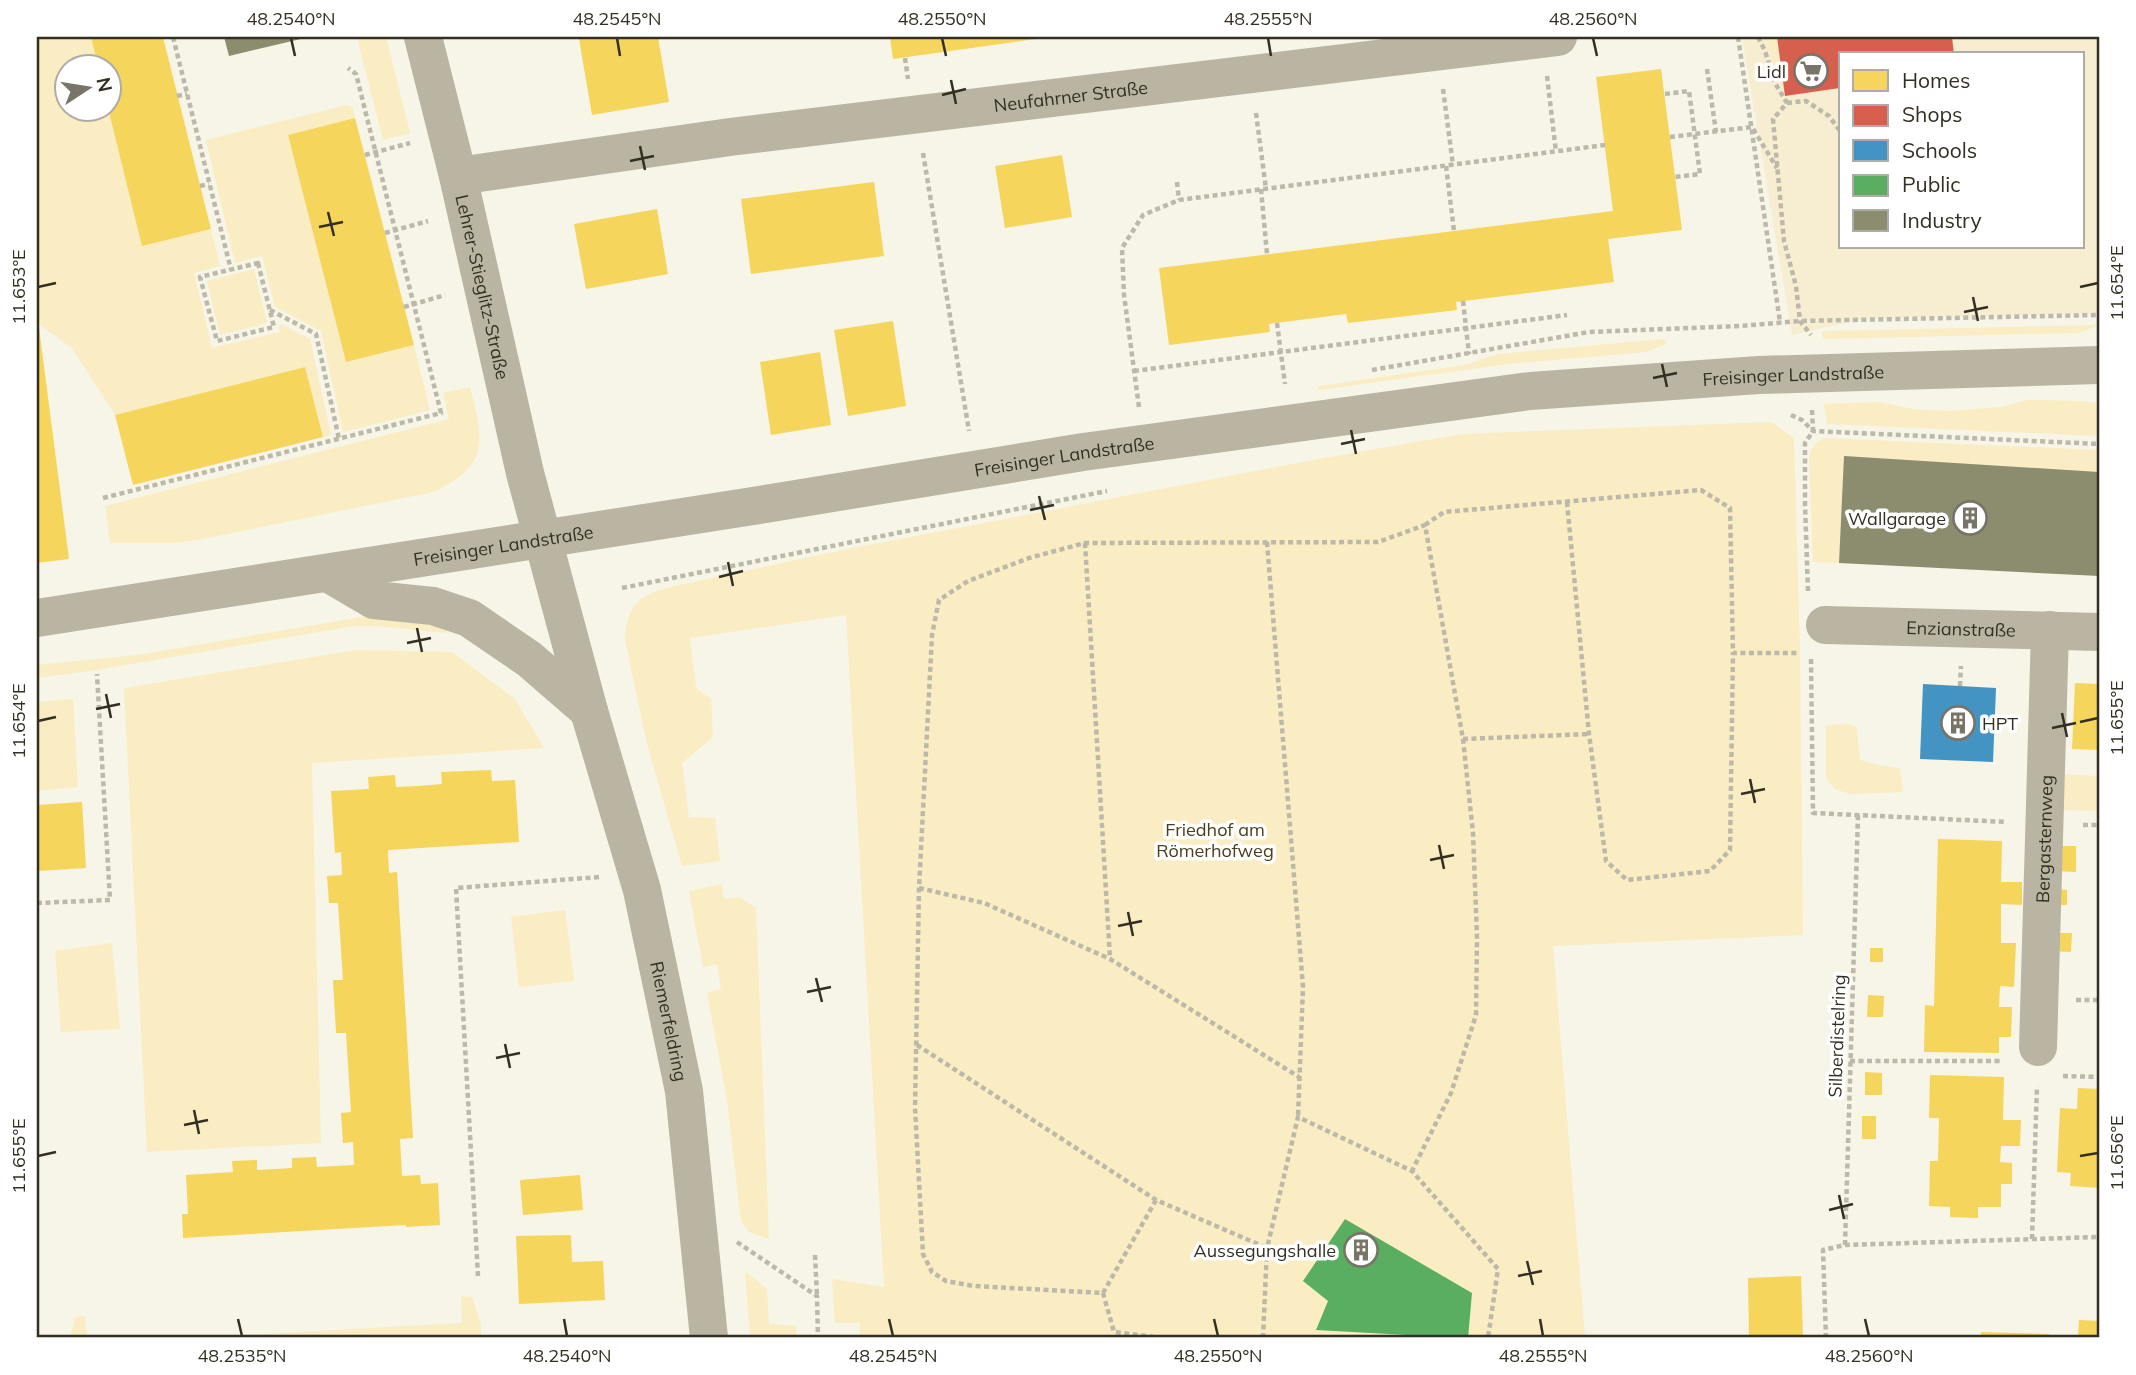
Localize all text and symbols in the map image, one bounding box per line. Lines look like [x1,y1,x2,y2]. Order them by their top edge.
text: 48.2540°N [246,7,336,30]
text: 48.2545°N [572,7,662,30]
text: 48.2550°N [897,7,987,30]
text: 48.2555°N [1223,7,1313,30]
text: 48.2560°N [1548,7,1638,30]
north arrow [52,52,122,122]
supermarket icon: Lidl [1792,52,1830,90]
legend [1839,52,2084,248]
place label: Lidl [1757,60,1786,83]
text: Homes [1902,67,1970,93]
text: N [91,75,118,94]
street label: Neufahrner Straße [992,75,1149,117]
text: Shops [1902,101,1962,127]
text: Schools [1902,137,1977,163]
text: Public [1902,171,1961,197]
street label: Lehrer-Stieglitz-Straße [451,192,515,382]
text: Industry [1902,207,1982,233]
text: 11.654°E [2105,245,2128,321]
text: 11.653°E [7,249,30,325]
street label: Freisinger Landstraße [1702,360,1884,390]
street label: Freisinger Landstraße [973,431,1156,481]
building icon: Wallgarage [1951,499,1989,537]
place label: Wallgarage [1848,507,1946,530]
street label: Freisinger Landstraße [412,520,595,570]
street label: Enzianstraße [1906,616,2016,641]
text: 11.655°E [2105,680,2128,756]
text: 11.654°E [7,683,30,759]
building icon: HPT [1939,704,1977,742]
place label: HPT [1982,712,2018,735]
street label: Bergasternweg [2031,775,2057,903]
park label: Friedhof am Römerhofweg [1156,818,1274,862]
street label: Riemerfeldring [646,959,693,1083]
street label: Silberdistelring [1823,974,1851,1098]
text: 11.656°E [2105,1115,2128,1191]
text: 11.655°E [7,1118,30,1194]
building icon: Aussegungshalle [1342,1231,1380,1269]
place label: Aussegungshalle [1193,1239,1336,1262]
text: 48.2535°N [197,1344,287,1367]
text: 48.2540°N [522,1344,612,1367]
text: 48.2545°N [848,1344,938,1367]
text: 48.2550°N [1173,1344,1263,1367]
text: 48.2555°N [1498,1344,1588,1367]
text: 48.2560°N [1824,1344,1914,1367]

